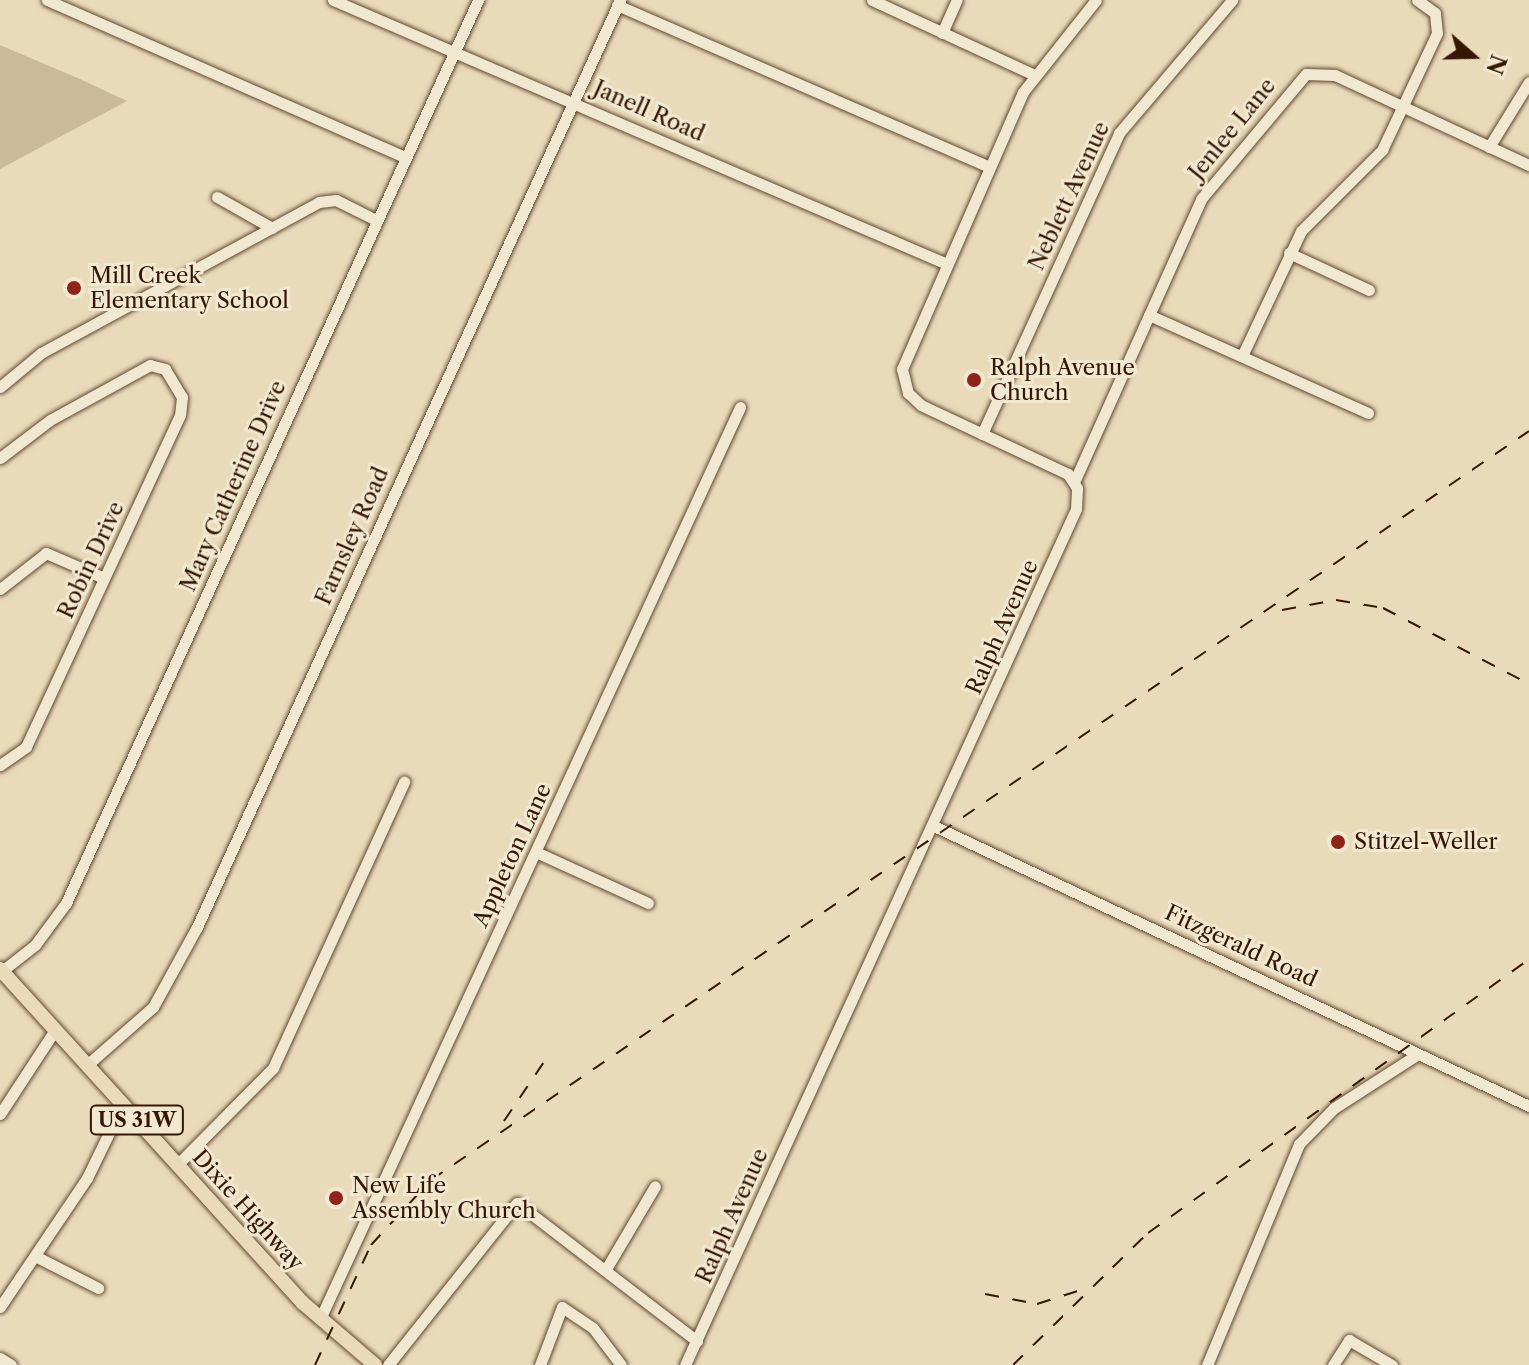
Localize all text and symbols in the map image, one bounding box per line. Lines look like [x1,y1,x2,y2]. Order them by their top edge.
north arrow [1433,16,1513,96]
text: N [1480,51,1512,78]
street label: Jenlee Lane [1183,73,1281,185]
street label: Janell Road [589,75,709,147]
street label: Neblett Avenue [1023,117,1115,275]
place label: Mill Creek Elementary School [90,262,289,314]
marker: Mill Creek Elementary School [65,279,83,297]
place label: Ralph Avenue Church [990,354,1136,406]
marker: Ralph Avenue Church [965,371,983,389]
street label: Mary Catherine Drive [174,376,292,596]
street label: Farnsley Road [310,463,394,609]
street label: Robin Drive [52,497,130,623]
street label: Ralph Avenue [960,555,1044,699]
street label: Appleton Lane [467,779,557,931]
place label: Stitzel-Weller [1354,829,1498,855]
marker: Stitzel-Weller [1329,833,1347,851]
street label: Fitzgerald Road [1161,899,1321,993]
road number: US 31W [89,1104,185,1136]
street label: Dixie Highway [187,1144,309,1276]
street label: Ralph Avenue [690,1144,774,1288]
place label: New Life Assembly Church [352,1172,537,1224]
marker: New Life Assembly Church [327,1189,345,1207]

